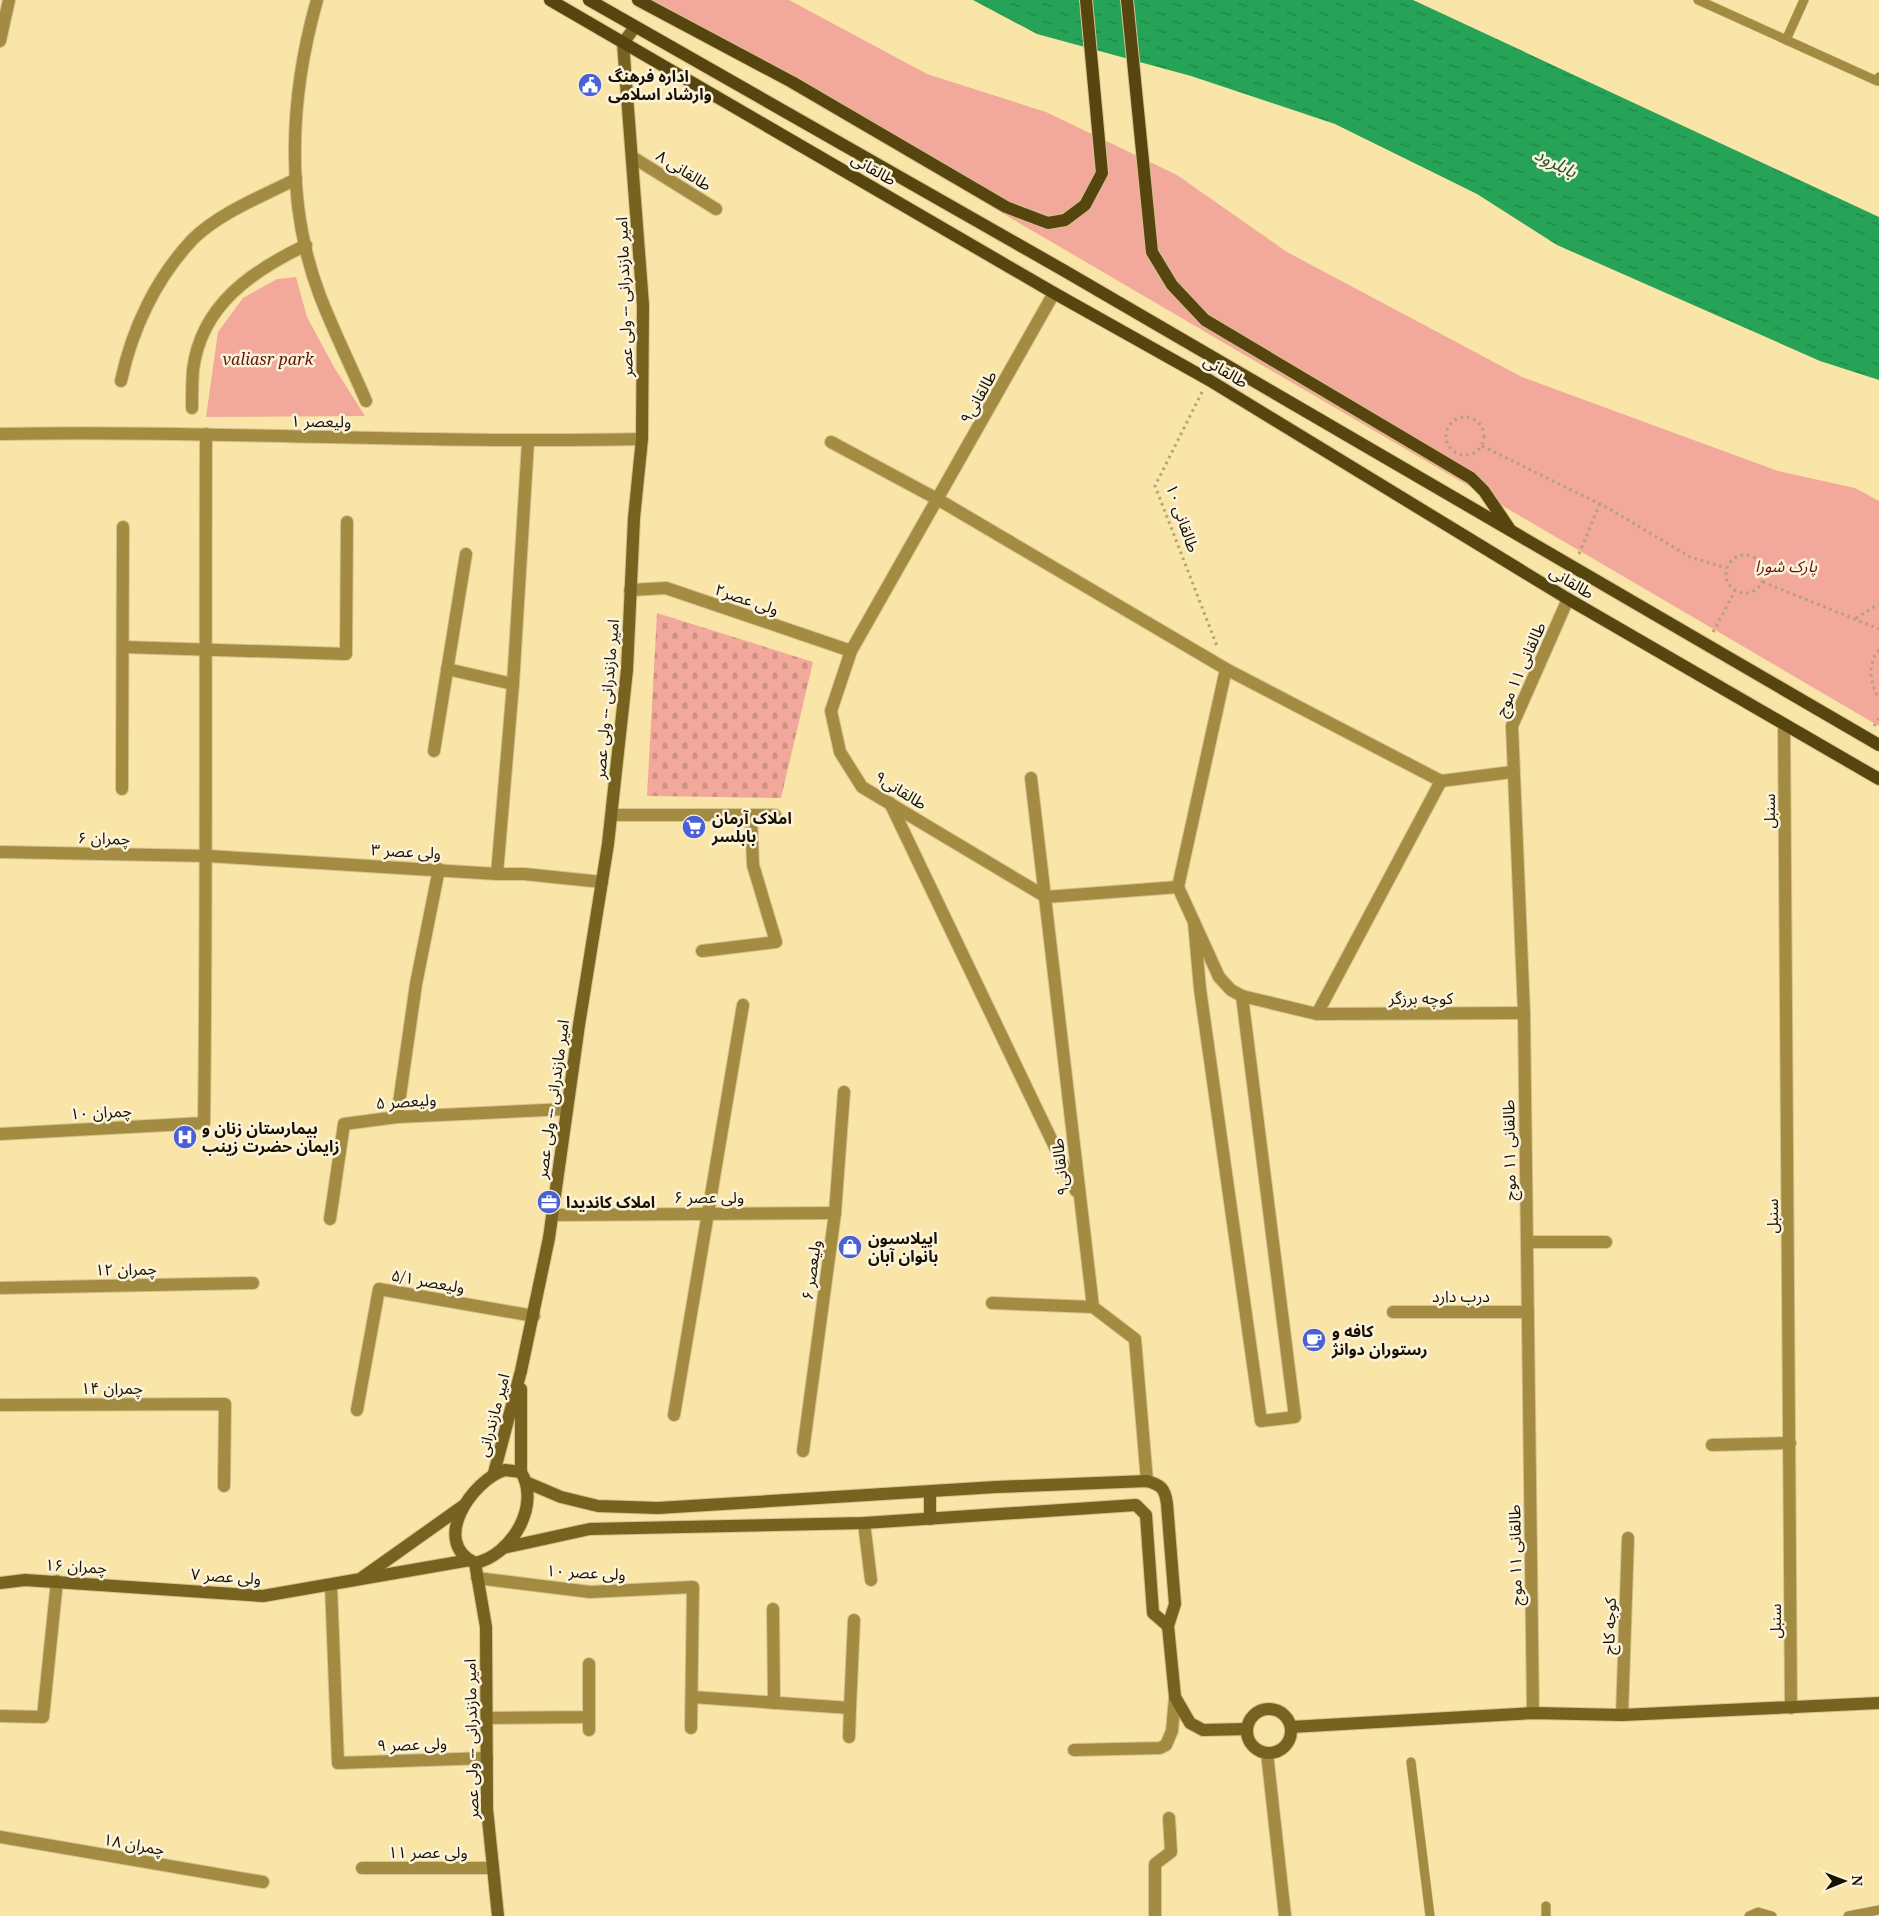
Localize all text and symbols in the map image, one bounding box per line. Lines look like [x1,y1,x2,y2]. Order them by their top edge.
place label: اداره فرهنگ وارشاد اسلامی [608,65,712,105]
public building icon: اداره فرهنگ وارشاد اسلامی [577,72,603,98]
water label: بابلرود [1531,141,1581,183]
street label: طالقانی ۸ [652,144,716,196]
street label: طالقانی [848,147,901,191]
street label: امیر مازندرانی -- ولی عصر [610,216,638,379]
park label: valiasr park [222,348,314,370]
street label: طالقانی [1200,349,1253,393]
street label: طالقانی۹ [954,366,1002,427]
street label: ولیعصر ۱ [291,409,351,433]
street label: طالقانی ۱۰ [1161,481,1205,555]
park label: پارک شورا [1755,555,1817,577]
street label: طالقانی [1546,560,1599,604]
street label: ولی عصر۲ [712,578,782,620]
street label: امیر مازندرانی -- ولی عصر [588,618,624,781]
street label: طالقانی ۱۱ موج [1489,618,1553,720]
street label: طالقانی۹ [871,765,931,815]
street label: سنبل [1758,793,1780,829]
place label: املاک آرمان بابلسر [711,807,792,847]
supermarket icon: املاک آرمان بابلسر [681,814,707,840]
street label: چمران ۶ [77,827,131,850]
street label: ولی عصر ۳ [370,838,442,864]
street label: کوچه برزگر [1388,987,1454,1009]
street label: امیر مازندرانی -- ولی عصر [530,1018,574,1181]
street label: ولیعصر ۵ [375,1088,437,1114]
street label: چمران ۱۰ [70,1099,132,1125]
street label: طالقانی ۱۱ موج [1497,1099,1523,1201]
place label: بیمارستان زنان و زایمان حضرت زینب [202,1117,339,1157]
hospital icon: بیمارستان زنان و زایمان حضرت زینب [172,1124,198,1150]
street label: طالقانی۹ [1046,1137,1074,1197]
street label: ولی عصر ۶ [674,1186,744,1208]
office icon: املاک کاندیدا [536,1189,562,1215]
place label: املاک کاندیدا [566,1191,655,1213]
street label: سنبل [1761,1198,1783,1234]
place label: اپیلاسیون بانوان آبان [868,1227,938,1267]
shop icon: اپیلاسیون بانوان آبان [837,1234,863,1260]
street label: ولیعصر ۶ [796,1239,826,1301]
street label: چمران ۱۲ [95,1257,157,1281]
street label: ولیعصر ۵/۱ [390,1264,466,1298]
street label: درب دارد [1432,1285,1490,1307]
place label: کافه و رستوران دوانژ [1331,1320,1428,1360]
cafe icon: کافه و رستوران دوانژ [1301,1327,1327,1353]
street label: امیر مازندرانی [471,1371,515,1459]
street label: چمران ۱۴ [81,1377,143,1399]
street label: طالقانی ۱۱ موج [1503,1504,1529,1606]
street label: چمران ۱۶ [45,1553,107,1579]
street label: ولی عصر ۱۰ [546,1559,626,1585]
street label: ولی عصر ۷ [190,1563,262,1589]
street label: کوجه کاج [1597,1597,1623,1655]
street label: سنبل [1764,1603,1786,1639]
street label: امیر مازندرانی -- ولی عصر [459,1659,483,1820]
street label: ولی عصر ۹ [377,1732,447,1756]
street label: چمران ۱۸ [102,1828,166,1860]
street label: ولی عصر ۱۱ [388,1841,468,1863]
north arrow [1819,1856,1869,1906]
text: N [1848,1875,1867,1886]

